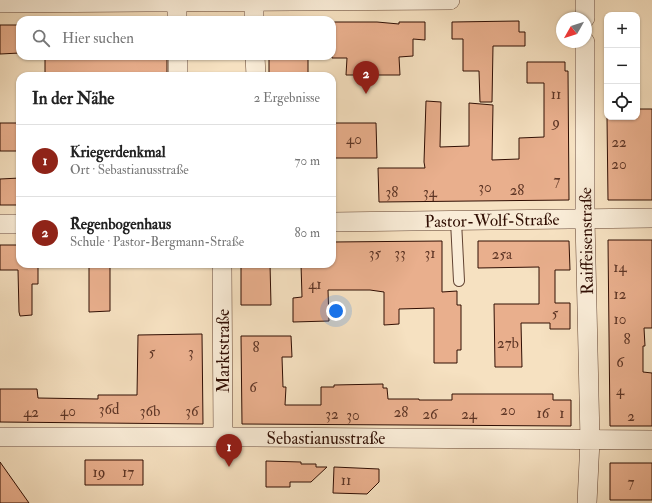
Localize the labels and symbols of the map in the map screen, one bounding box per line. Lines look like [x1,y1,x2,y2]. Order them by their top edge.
north arrow [556,12,592,48]
pin: 2 [353,61,379,94]
house number: 11 [551,85,561,104]
house number: 9 [551,113,560,132]
house number: 40 [346,130,362,149]
house number: 22 [611,133,627,152]
house number: 20 [611,155,627,174]
house number: 7 [554,171,561,190]
house number: 30 [478,178,492,197]
house number: 28 [510,181,524,200]
house number: 38 [386,183,398,202]
house number: 34 [423,183,438,202]
street label: Raiffeisenstraße [575,187,598,295]
street label: Pastor-Wolf-Straße [424,209,560,232]
house number: 35 [369,244,382,263]
house number: 33 [394,244,406,263]
house number: 31 [424,244,436,263]
house number: 25a [492,245,513,264]
house number: 14 [613,258,628,277]
house number: 41 [308,275,322,294]
house number: 12 [614,285,627,304]
your location [326,301,346,321]
house number: 5 [552,304,559,323]
street label: Marktstraße [213,309,234,393]
house number: 10 [614,310,626,329]
house number: 8 [623,330,631,349]
house number: 27b [497,334,519,353]
house number: 8 [252,338,260,357]
house number: 5 [149,343,156,362]
house number: 3 [188,343,194,362]
house number: 6 [616,353,625,372]
house number: 6 [249,378,258,397]
house number: 4 [616,381,625,400]
house number: 36d [99,400,120,419]
house number: 20 [500,401,516,420]
house number: 40 [60,402,76,421]
house number: 36b [140,402,160,421]
house number: 36 [185,402,200,421]
house number: 42 [23,403,39,422]
house number: 28 [394,403,408,422]
house number: 16 [537,404,551,423]
house number: 1 [559,404,565,423]
house number: 32 [325,405,339,424]
house number: 26 [422,405,439,424]
house number: 24 [461,405,478,424]
house number: 30 [346,406,360,425]
house number: 2 [627,407,635,426]
street label: Sebastianusstraße [267,428,385,449]
pin: 1 [216,434,242,467]
house number: 19 [93,463,105,482]
house number: 17 [122,463,134,482]
house number: 11 [341,471,351,490]
house number: 7 [628,473,635,492]

